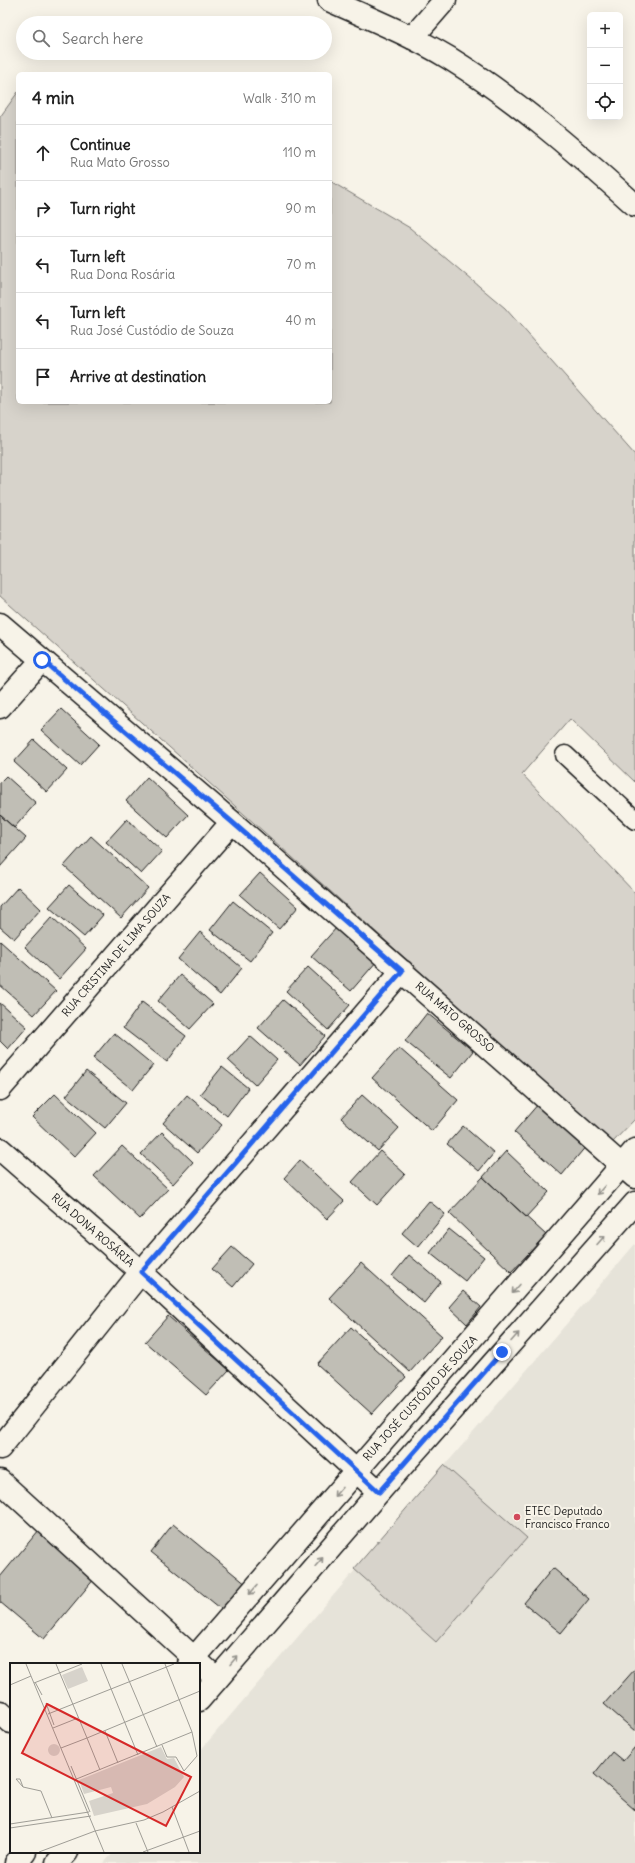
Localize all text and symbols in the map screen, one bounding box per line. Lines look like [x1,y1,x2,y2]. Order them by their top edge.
map controls [587,12,623,120]
button: + [587,12,623,48]
search box [16,16,332,60]
icon: search [30,27,52,49]
text: Search here [62,29,143,48]
button: − [587,48,623,84]
button: locate [587,84,623,120]
text: 4 min [32,87,74,109]
text: Walk · 310 m [243,90,316,107]
text: Continue [70,135,131,154]
icon: ahead [32,142,54,164]
text: 110 m [283,144,316,161]
text: Rua Mato Grosso [70,154,170,171]
icon: right [32,198,54,220]
text: Turn right [70,199,135,218]
text: 90 m [285,200,316,217]
text: Turn left [70,247,125,266]
icon: left [32,254,54,276]
text: 70 m [287,256,316,273]
text: Rua Dona Rosária [70,266,175,283]
text: Turn left [70,303,125,322]
icon: left [32,310,54,332]
text: 40 m [285,312,316,329]
text: Rua José Custódio de Souza [70,322,234,339]
icon: arrive [32,366,54,388]
text: Arrive at destination [70,367,206,386]
route start [33,651,51,669]
street label: RUA CRISTINA DE LIMA SOUZA [59,890,173,1020]
street label: RUA MATO GROSSO [413,979,497,1055]
one-way arrow [596,1185,605,1196]
street label: RUA DONA ROSÁRIA [49,1189,138,1270]
one-way arrow [597,1235,606,1246]
one-way arrow [511,1284,520,1294]
street label: RUA JOSÉ CUSTÓDIO DE SOUZA [359,1332,480,1464]
one-way arrow [510,1333,519,1343]
route end [493,1343,511,1361]
one-way arrow [333,1486,342,1497]
place label: ETEC Deputado Francisco Franco [525,1504,610,1531]
marker: ETEC Deputado Francisco Franco [512,1512,522,1522]
one-way arrow [314,1556,323,1567]
one-way arrow [248,1585,257,1596]
one-way arrow [229,1655,238,1665]
inset map [10,1663,200,1853]

